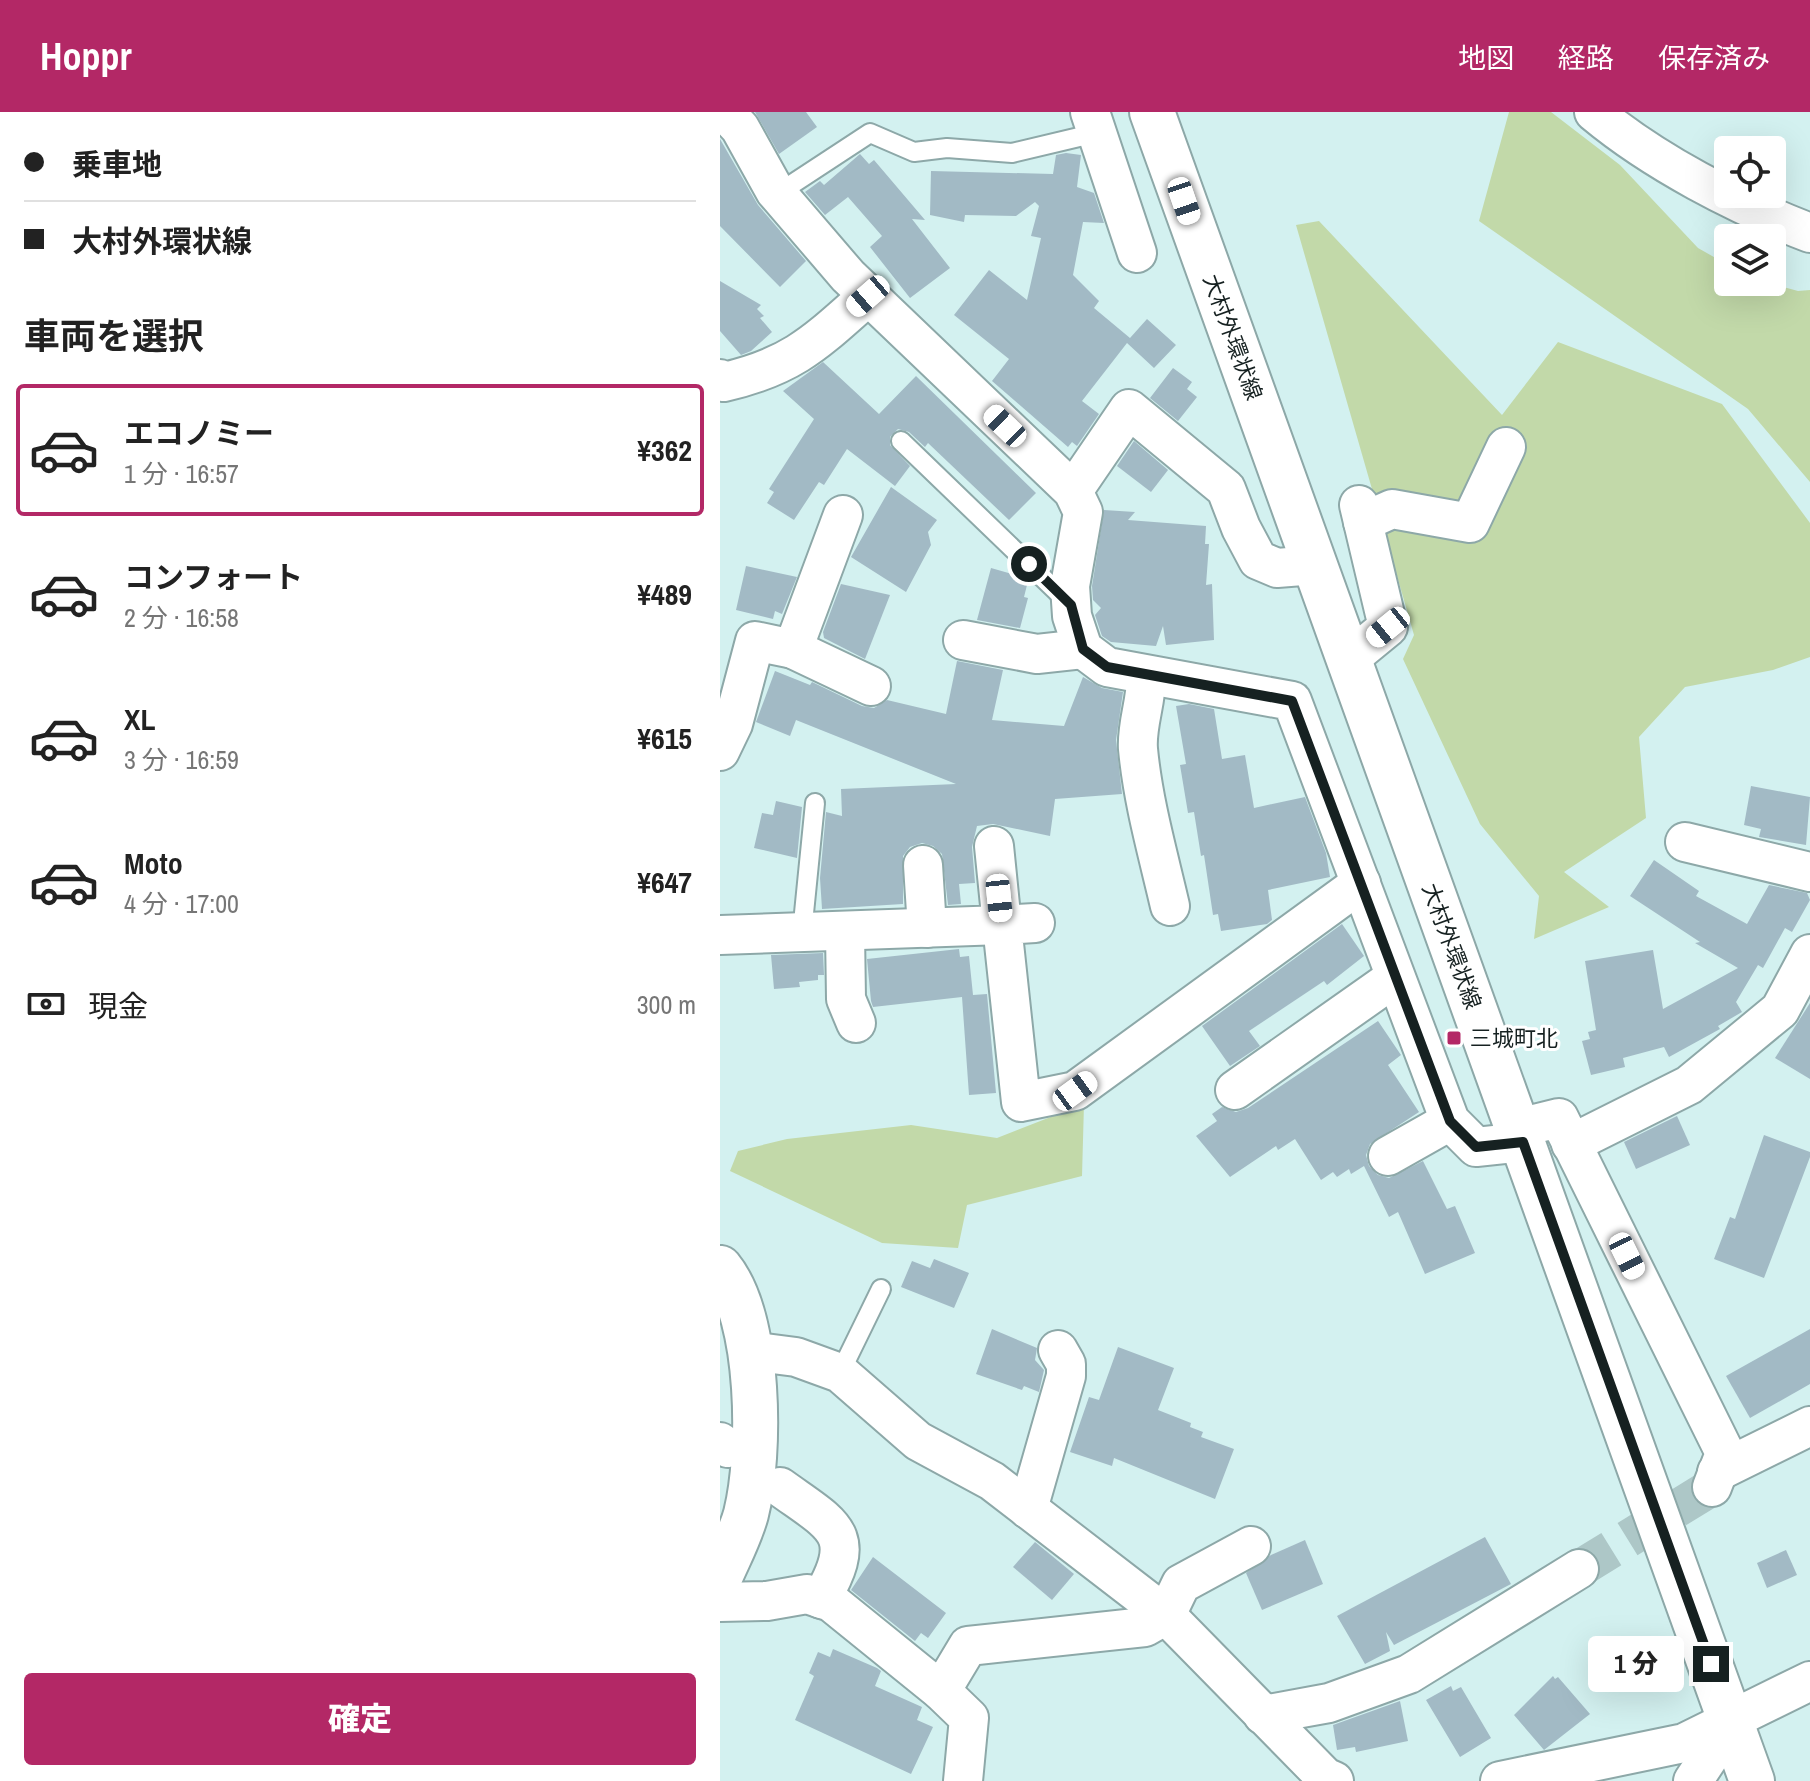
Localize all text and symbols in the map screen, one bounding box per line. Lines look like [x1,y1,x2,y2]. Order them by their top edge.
text: Hoppr [40,31,132,82]
text: 地図 [1458,39,1514,77]
text: 経路 [1558,39,1614,77]
text: 保存済み [1658,39,1770,77]
map controls [1714,136,1786,296]
button: locate [1714,136,1786,208]
text: 乗車地 [72,144,162,184]
car [1165,174,1203,228]
text: 大村外環状線 [72,221,252,261]
button: layers [1714,224,1786,296]
street label: 大村外環状線 [1196,270,1270,404]
car [842,271,894,321]
text: 車両を選択 [24,312,204,360]
car [979,401,1031,451]
text: エコノミー [124,413,274,453]
icon: car [28,414,100,486]
text: ¥362 [637,430,692,470]
text: 1 分 · 16:57 [124,456,239,491]
route start [1011,546,1047,582]
text: コンフォート [124,557,303,597]
icon: car [28,558,100,630]
text: ¥489 [637,574,692,614]
text: 2 分 · 16:58 [124,600,239,635]
car [1362,603,1414,651]
text: XL [124,699,155,739]
icon: car [28,702,100,774]
text: ¥615 [637,718,692,758]
text: 3 分 · 16:59 [124,742,239,777]
text: Moto [124,843,183,883]
icon: car [28,846,100,918]
text: ¥647 [637,862,692,902]
car [985,873,1013,923]
street label: 大村外環状線 [1415,879,1489,1013]
text: 4 分 · 17:00 [124,886,239,921]
icon: cash [24,982,68,1026]
text: 現金 [88,986,148,1026]
text: 300 m [637,987,696,1022]
place label: 三城町北 [1470,1023,1558,1053]
marker: 三城町北 [1445,1029,1463,1047]
car [1049,1067,1101,1115]
car [1606,1229,1648,1283]
callout: 1 分 [1587,1636,1683,1692]
text: 1 分 [1614,1646,1658,1681]
route end [1693,1646,1729,1682]
button: 確定 [24,1673,696,1765]

